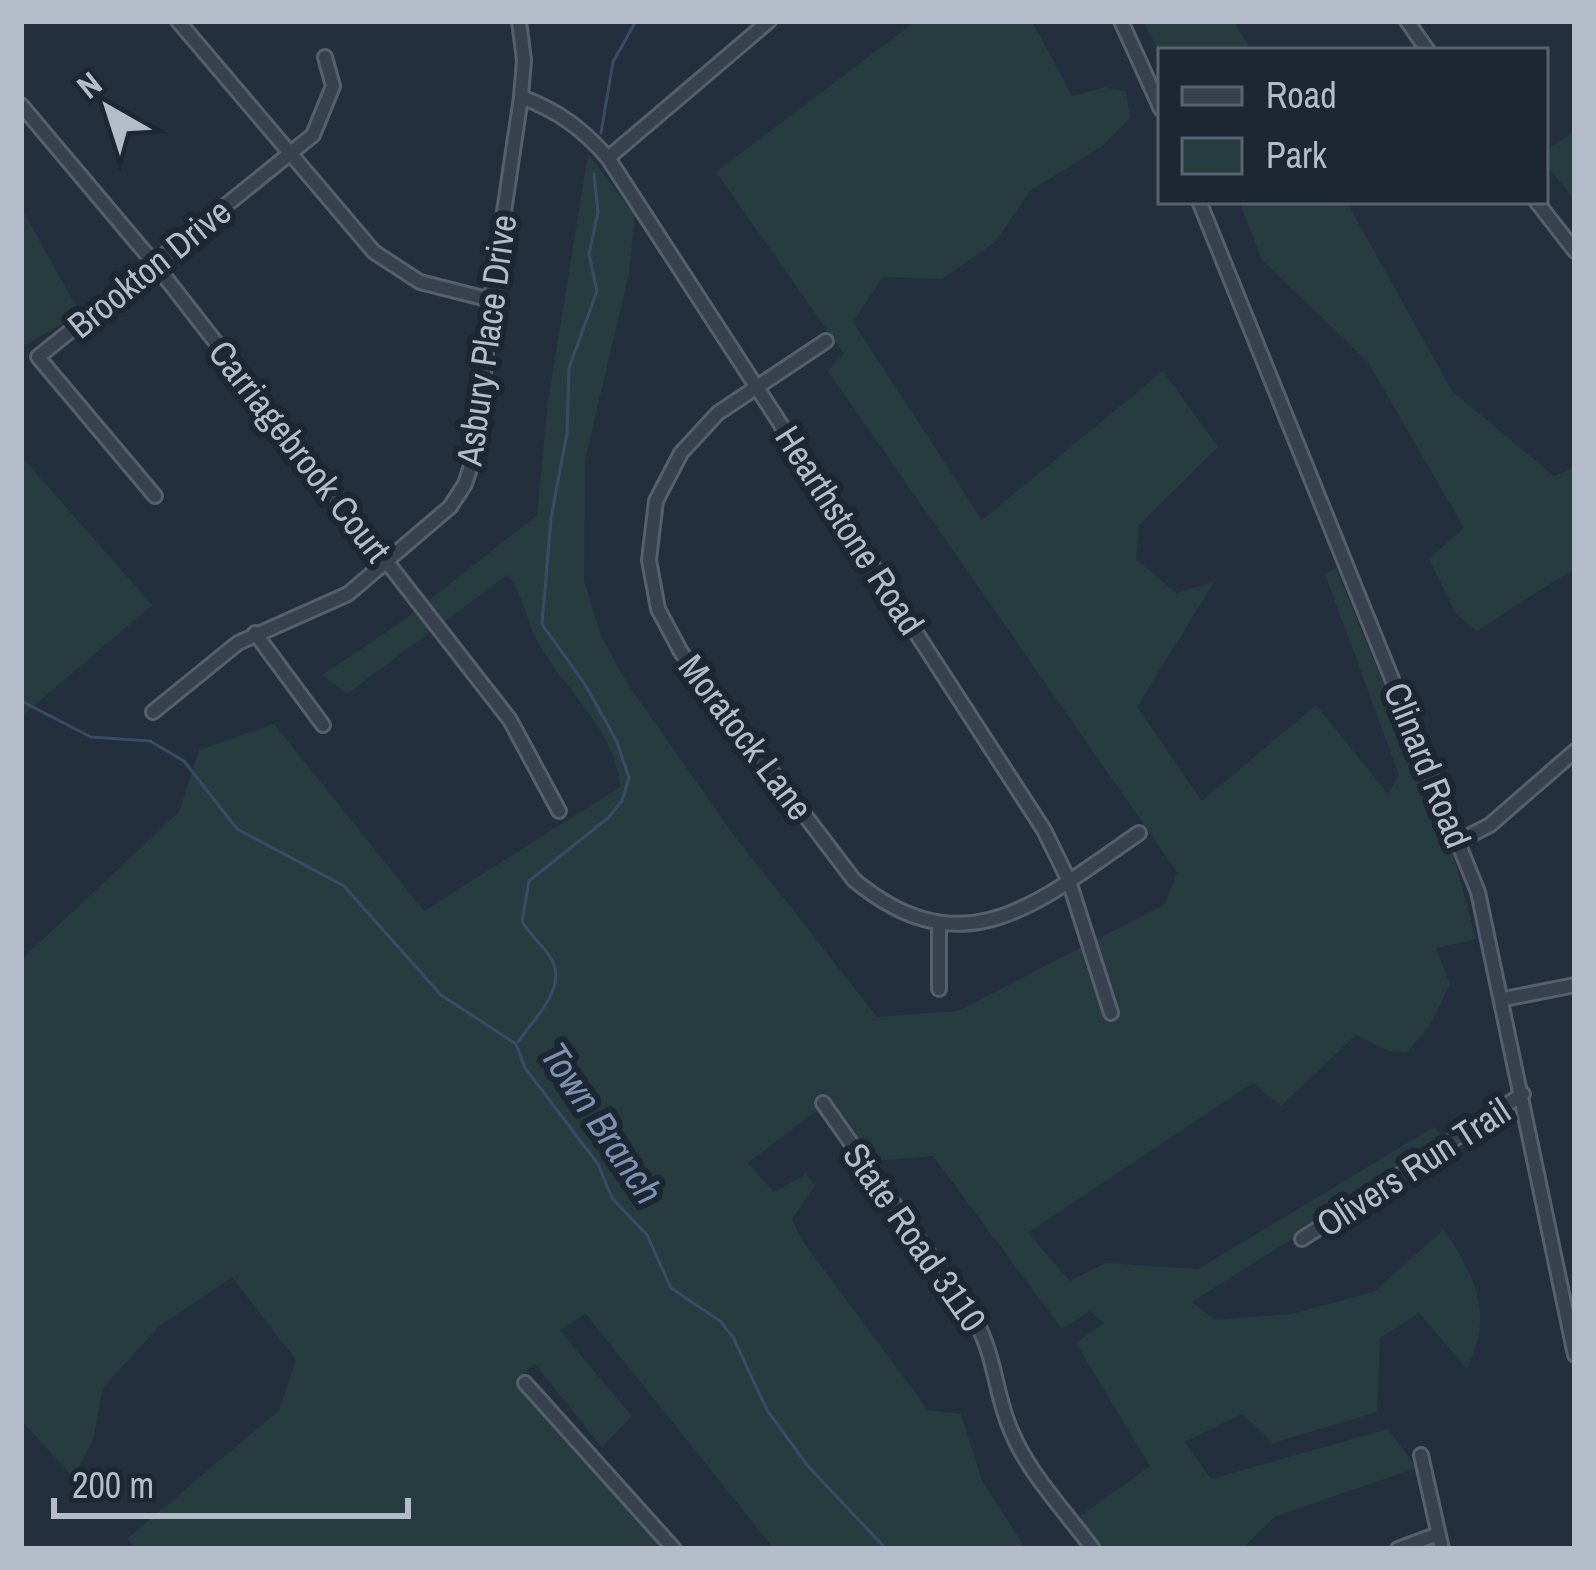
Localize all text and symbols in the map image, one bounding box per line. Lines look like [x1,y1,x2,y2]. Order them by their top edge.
north arrow [48,48,168,168]
legend [1158,48,1548,204]
text: N [68,61,111,108]
text: Road [1266,71,1337,119]
text: Park [1266,131,1327,179]
street label: Brookton Drive [57,187,241,349]
street label: Asbury Place Drive [445,212,527,469]
street label: Carriagebrook Court [198,330,402,572]
street label: Hearthstone Road [765,416,935,644]
street label: Moratock Lane [668,645,824,829]
street label: Clinard Road [1373,675,1483,855]
water label: Town Branch [529,1032,675,1214]
street label: Olivers Run Trail [1307,1087,1519,1247]
street label: State Road 3110 [832,1133,998,1341]
scale bar [54,1444,408,1518]
text: 200 m [72,1461,154,1509]

